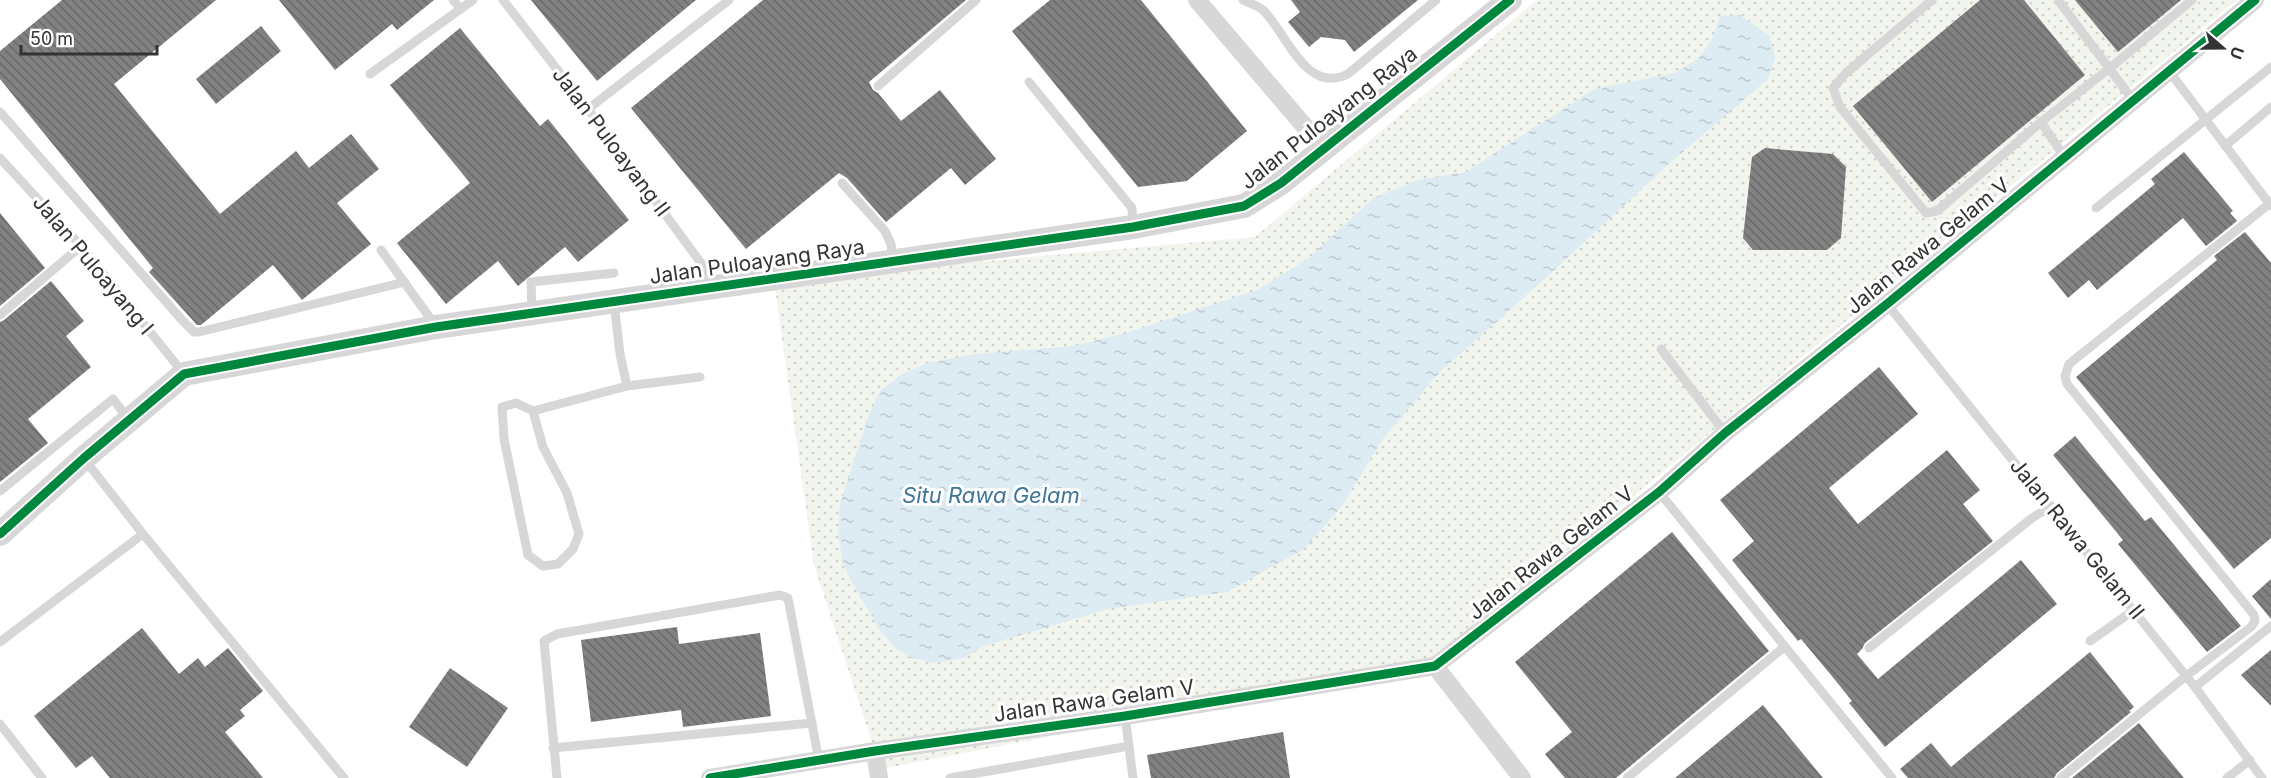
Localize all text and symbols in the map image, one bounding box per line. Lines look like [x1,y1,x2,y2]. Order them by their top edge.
scale bar [21,18,158,56]
north arrow [2193,18,2253,78]
text: 50 m [30,28,73,49]
street label: Jalan Puloayang Raya [1235,41,1422,194]
text: U [2226,44,2248,62]
street label: Jalan Puloayang II [547,62,676,221]
street label: Jalan Rawa Gelam V [1841,172,2014,319]
street label: Jalan Puloayang I [28,190,159,340]
street label: Jalan Puloayang Raya [648,234,866,289]
street label: Jalan Rawa Gelam II [2005,453,2150,624]
street label: Jalan Rawa Gelam V [1463,480,1638,625]
water label: Situ Rawa Gelam [902,482,1080,508]
street label: Jalan Rawa Gelam V [992,674,1196,727]

